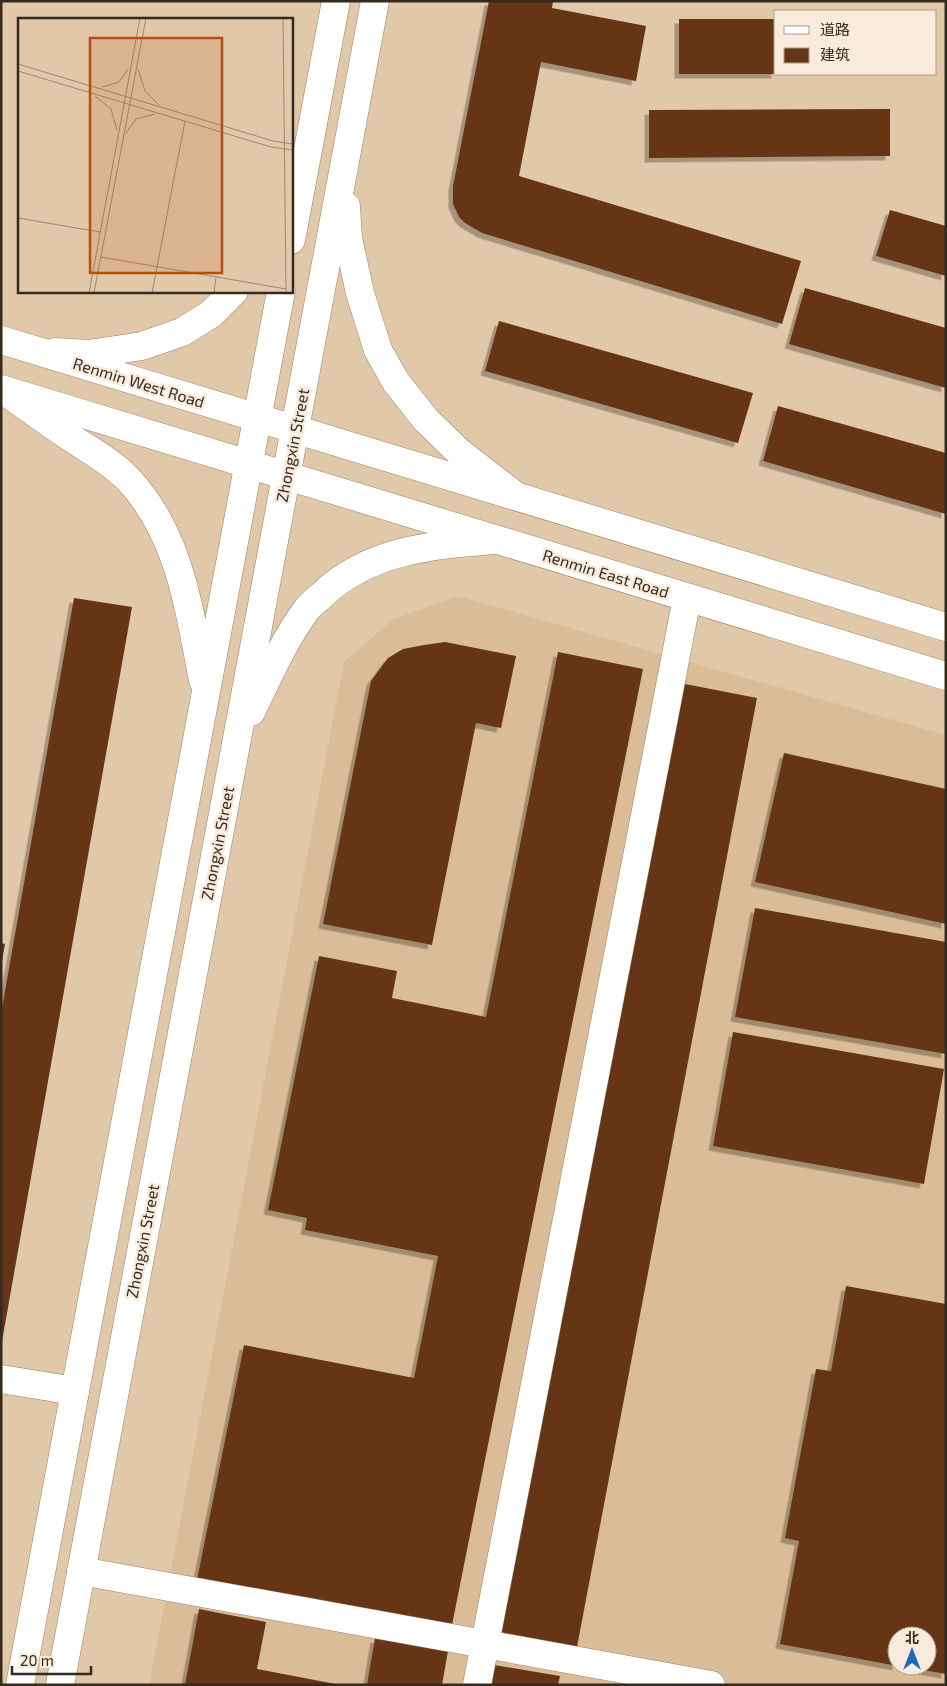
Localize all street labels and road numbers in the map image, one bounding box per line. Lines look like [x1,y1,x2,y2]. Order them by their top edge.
street label: Renmin West Road [71,353,207,411]
street label: Zhongxin Street [272,387,312,503]
street label: Renmin East Road [541,545,671,601]
street label: Zhongxin Street [197,785,237,901]
street label: Zhongxin Street [122,1183,162,1299]

